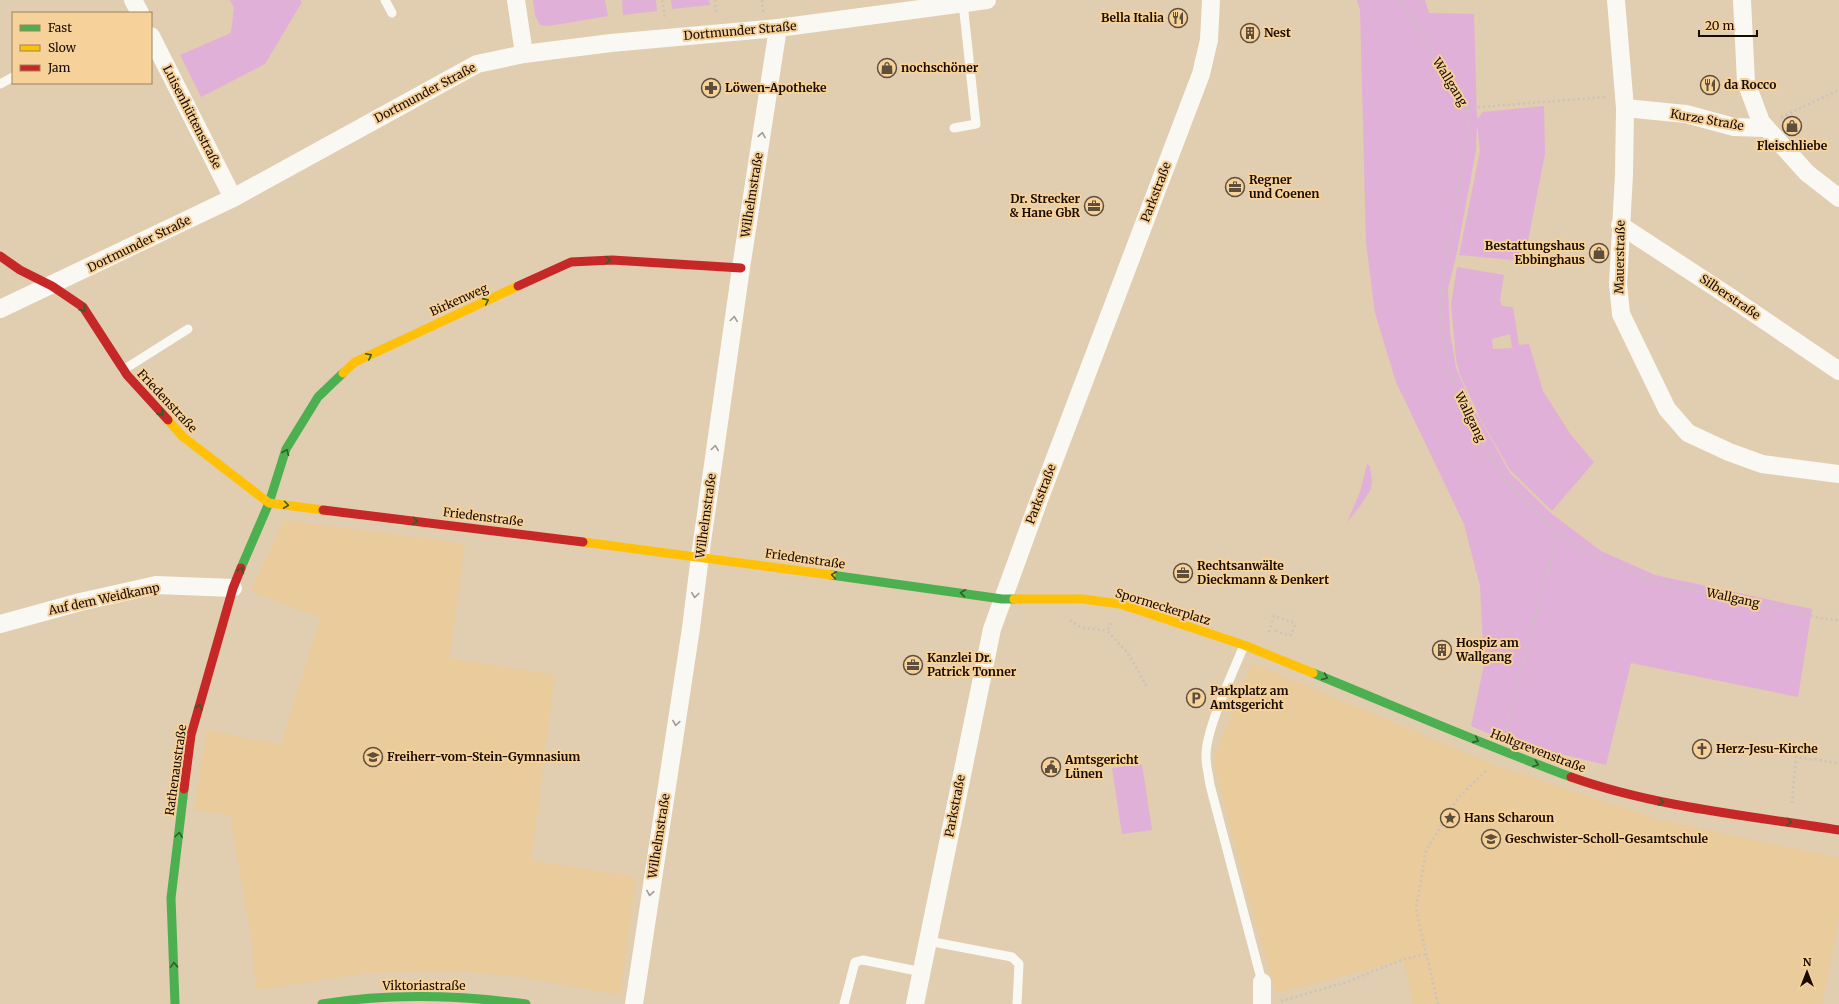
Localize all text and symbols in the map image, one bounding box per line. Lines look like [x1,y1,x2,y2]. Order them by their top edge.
restaurant icon: Bella Italia [1167,7,1189,29]
place label: Bella Italia [1101,10,1164,25]
legend [12,12,152,84]
scale bar [1699,12,1757,38]
street label: Dortmunder Straße [683,18,797,43]
text: 20 m [1705,18,1734,33]
text: Fast [48,20,72,35]
building icon: Nest [1239,22,1261,44]
place label: Nest [1264,25,1291,40]
text: Slow [48,40,77,55]
street label: Wallgang [1429,54,1471,109]
shop icon: nochschöner [876,57,898,79]
street label: Dortmunder Straße [371,59,478,126]
text: Jam [47,60,71,75]
place label: nochschöner [901,60,979,75]
street label: Luisenhüttenstraße [160,63,225,171]
restaurant icon: da Rocco [1699,74,1721,96]
pharmacy icon: Löwen-Apotheke [700,77,722,99]
place label: da Rocco [1724,77,1776,92]
place label: Löwen-Apotheke [725,80,827,95]
street label: Kurze Straße [1669,106,1745,133]
shop icon: Fleischliebe [1781,115,1803,137]
one-way arrow [757,132,766,139]
place label: Fleischliebe [1757,138,1828,153]
street label: Wilhelmstraße [737,151,766,239]
street label: Parkstraße [1137,160,1174,224]
place label: Regner und Coenen [1249,172,1319,201]
office icon: Regner und Coenen [1224,176,1246,198]
place label: Dr. Strecker & Hane GbR [1009,191,1080,220]
office icon: Dr. Strecker & Hane GbR [1083,195,1105,217]
street label: Dortmunder Straße [85,212,193,275]
street label: Mauerstraße [1611,220,1628,294]
place label: Bestattungshaus Ebbinghaus [1485,238,1585,267]
shop icon: Bestattungshaus Ebbinghaus [1588,242,1610,264]
one-way arrow [605,256,611,264]
street label: Silberstraße [1697,271,1764,322]
street label: Birkenweg [427,280,491,319]
one-way arrow [482,298,490,306]
one-way arrow [79,304,86,312]
one-way arrow [729,316,738,322]
one-way arrow [364,353,372,360]
street label: Friedenstraße [134,366,200,435]
street label: Wallgang [1451,388,1489,445]
one-way arrow [156,408,163,416]
one-way arrow [710,445,719,451]
one-way arrow [281,449,289,456]
street label: Parkstraße [1022,462,1059,526]
street label: Wilhelmstraße [692,472,719,560]
one-way arrow [283,500,289,509]
street label: Friedenstraße [442,504,524,529]
one-way arrow [412,516,418,525]
street label: Friedenstraße [764,545,846,572]
place label: Rechtsanwälte Dieckmann & Denkert [1197,558,1329,587]
office icon: Rechtsanwälte Dieckmann & Denkert [1172,562,1194,584]
one-way arrow [236,566,244,574]
one-way arrow [831,571,838,580]
street label: Auf dem Weidkamp [46,579,161,618]
street label: Wallgang [1704,584,1762,611]
street label: Spormeckerplatz [1114,585,1213,628]
one-way arrow [960,589,966,598]
one-way arrow [691,592,700,598]
place label: Hospiz am Wallgang [1455,635,1519,664]
building icon: Hospiz am Wallgang [1431,639,1453,661]
place label: Kanzlei Dr. Patrick Tonner [927,650,1017,679]
office icon: Kanzlei Dr. Patrick Tonner [902,654,924,676]
one-way arrow [1322,673,1329,681]
place label: Parkplatz am Amtsgericht [1209,683,1289,712]
parking icon: Parkplatz am Amtsgericht [1185,687,1207,709]
one-way arrow [194,704,203,711]
one-way arrow [672,720,681,726]
street label: Rathenaustraße [162,723,189,816]
street label: Holtgrevenstraße [1488,725,1588,776]
one-way arrow [1471,735,1479,743]
church icon: Herz-Jesu-Kirche [1691,738,1713,760]
place label: Herz-Jesu-Kirche [1716,741,1818,756]
school or university icon: Freiherr-vom-Stein-Gymnasium [362,746,384,768]
place label: Freiherr-vom-Stein-Gymnasium [387,749,580,764]
place label: Amtsgericht Lünen [1064,752,1139,781]
public building icon: Amtsgericht Lünen [1040,756,1062,778]
one-way arrow [1533,760,1540,768]
street label: Parkstraße [941,773,968,838]
street label: Wilhelmstraße [644,792,673,880]
one-way arrow [1658,797,1664,806]
place icon: Hans Scharoun [1439,807,1461,829]
place label: Hans Scharoun [1464,810,1554,825]
one-way arrow [1786,817,1792,826]
school or university icon: Geschwister-Scholl-Gesamtschule [1480,828,1502,850]
place label: Geschwister-Scholl-Gesamtschule [1505,831,1709,846]
one-way arrow [174,832,183,839]
one-way arrow [646,890,655,896]
north arrow [1787,952,1827,992]
text: N [1803,955,1812,969]
one-way arrow [170,962,178,968]
street label: Viktoriastraße [381,978,466,993]

